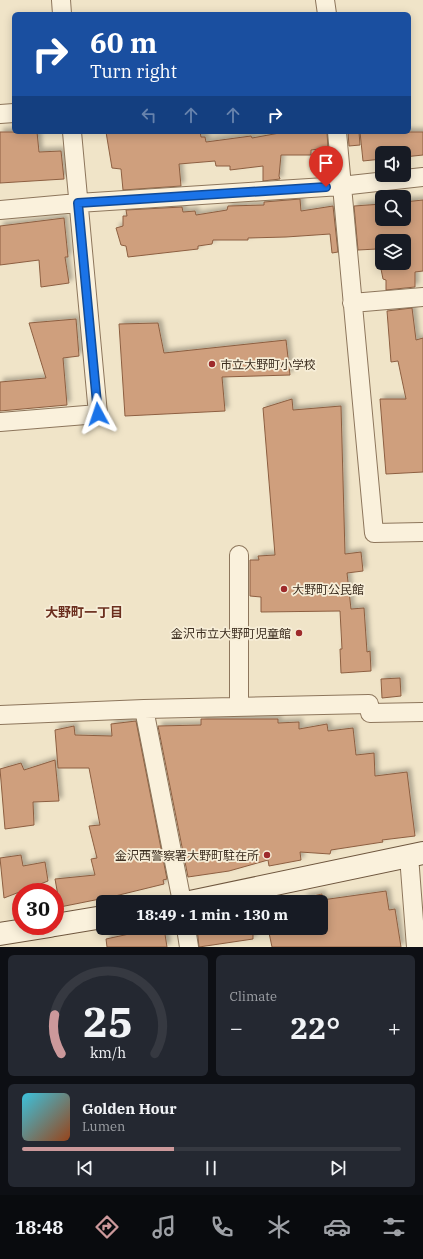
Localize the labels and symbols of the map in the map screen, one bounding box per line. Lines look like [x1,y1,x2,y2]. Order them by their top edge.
pin [309,146,343,187]
place label: 市立大野町小学校 [220,357,316,372]
marker: 市立大野町小学校 [207,359,217,369]
position arrow [77,393,119,435]
place label: 大野町公民館 [292,582,364,597]
marker: 大野町公民館 [279,584,289,594]
district label: 大野町一丁目 [45,604,123,621]
place label: 金沢市立大野町児童館 [171,626,291,641]
marker: 金沢市立大野町児童館 [294,628,304,638]
place label: 金沢西警察署大野町駐在所 [115,848,259,863]
marker: 金沢西警察署大野町駐在所 [262,850,272,860]
speed limit sign: 30 [12,883,64,935]

